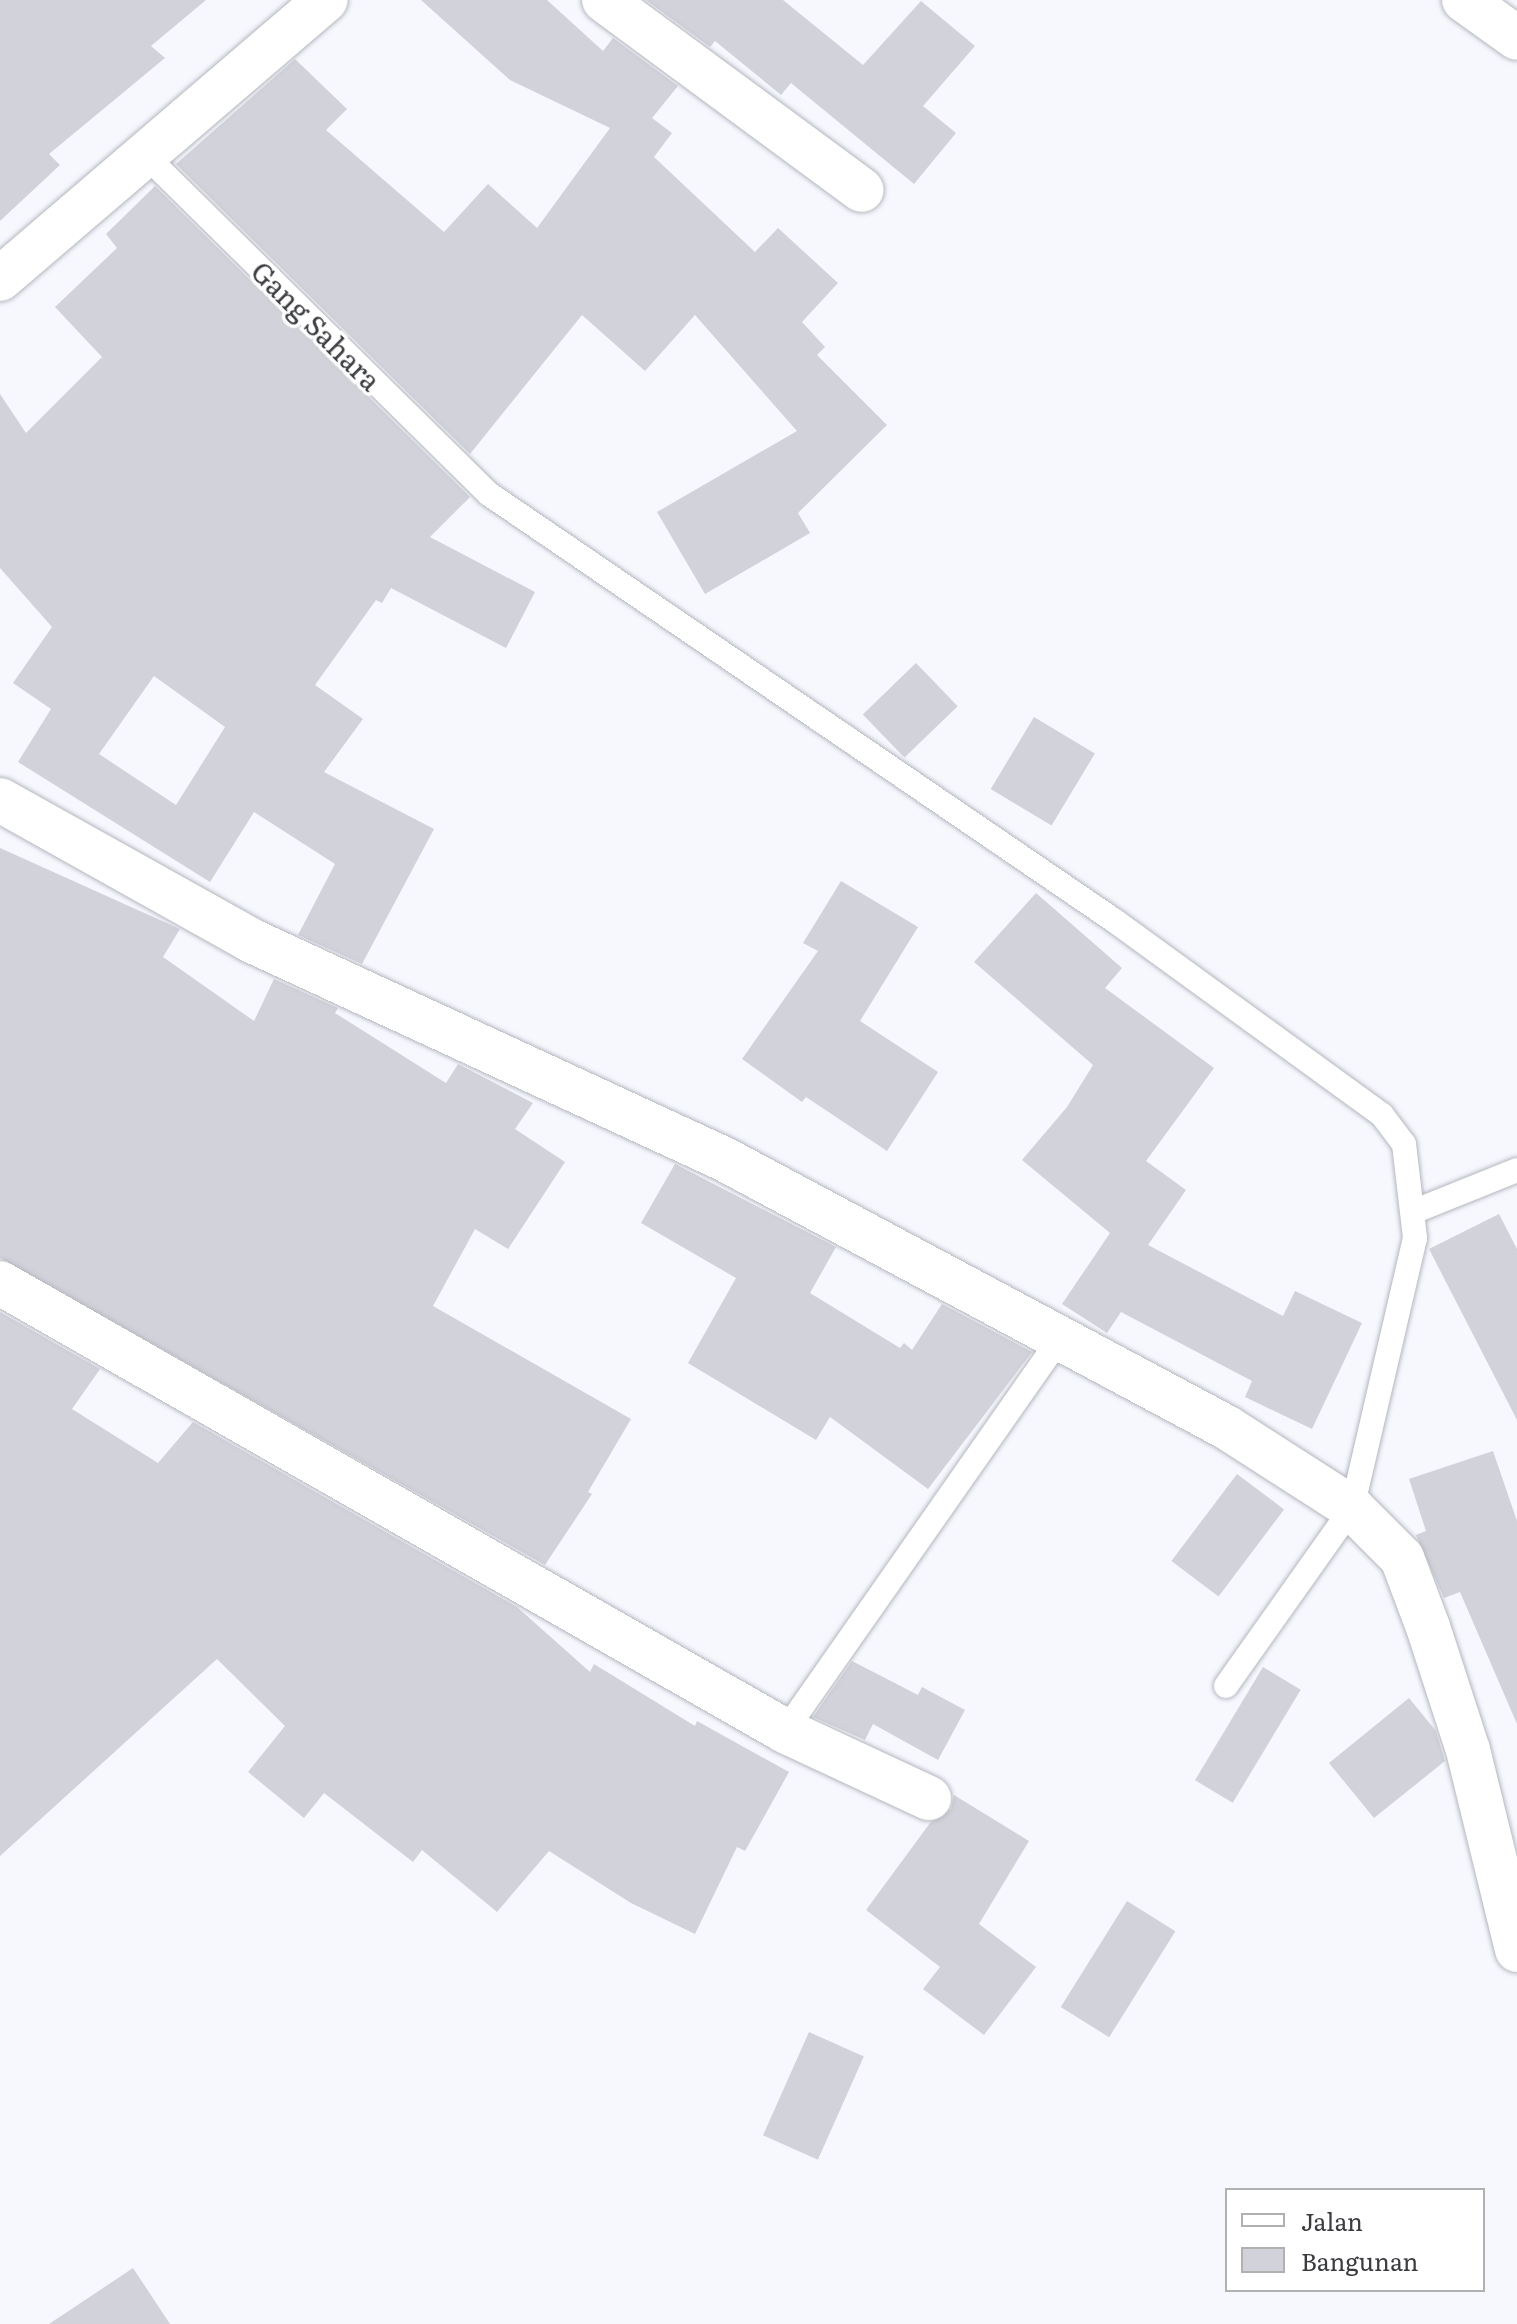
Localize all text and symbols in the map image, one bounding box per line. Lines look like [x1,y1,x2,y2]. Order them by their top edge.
street label: Gang Sahara [245,253,389,397]
legend [1225,2188,1485,2292]
text: Jalan [1301,2203,1363,2238]
text: Bangunan [1301,2243,1419,2278]

